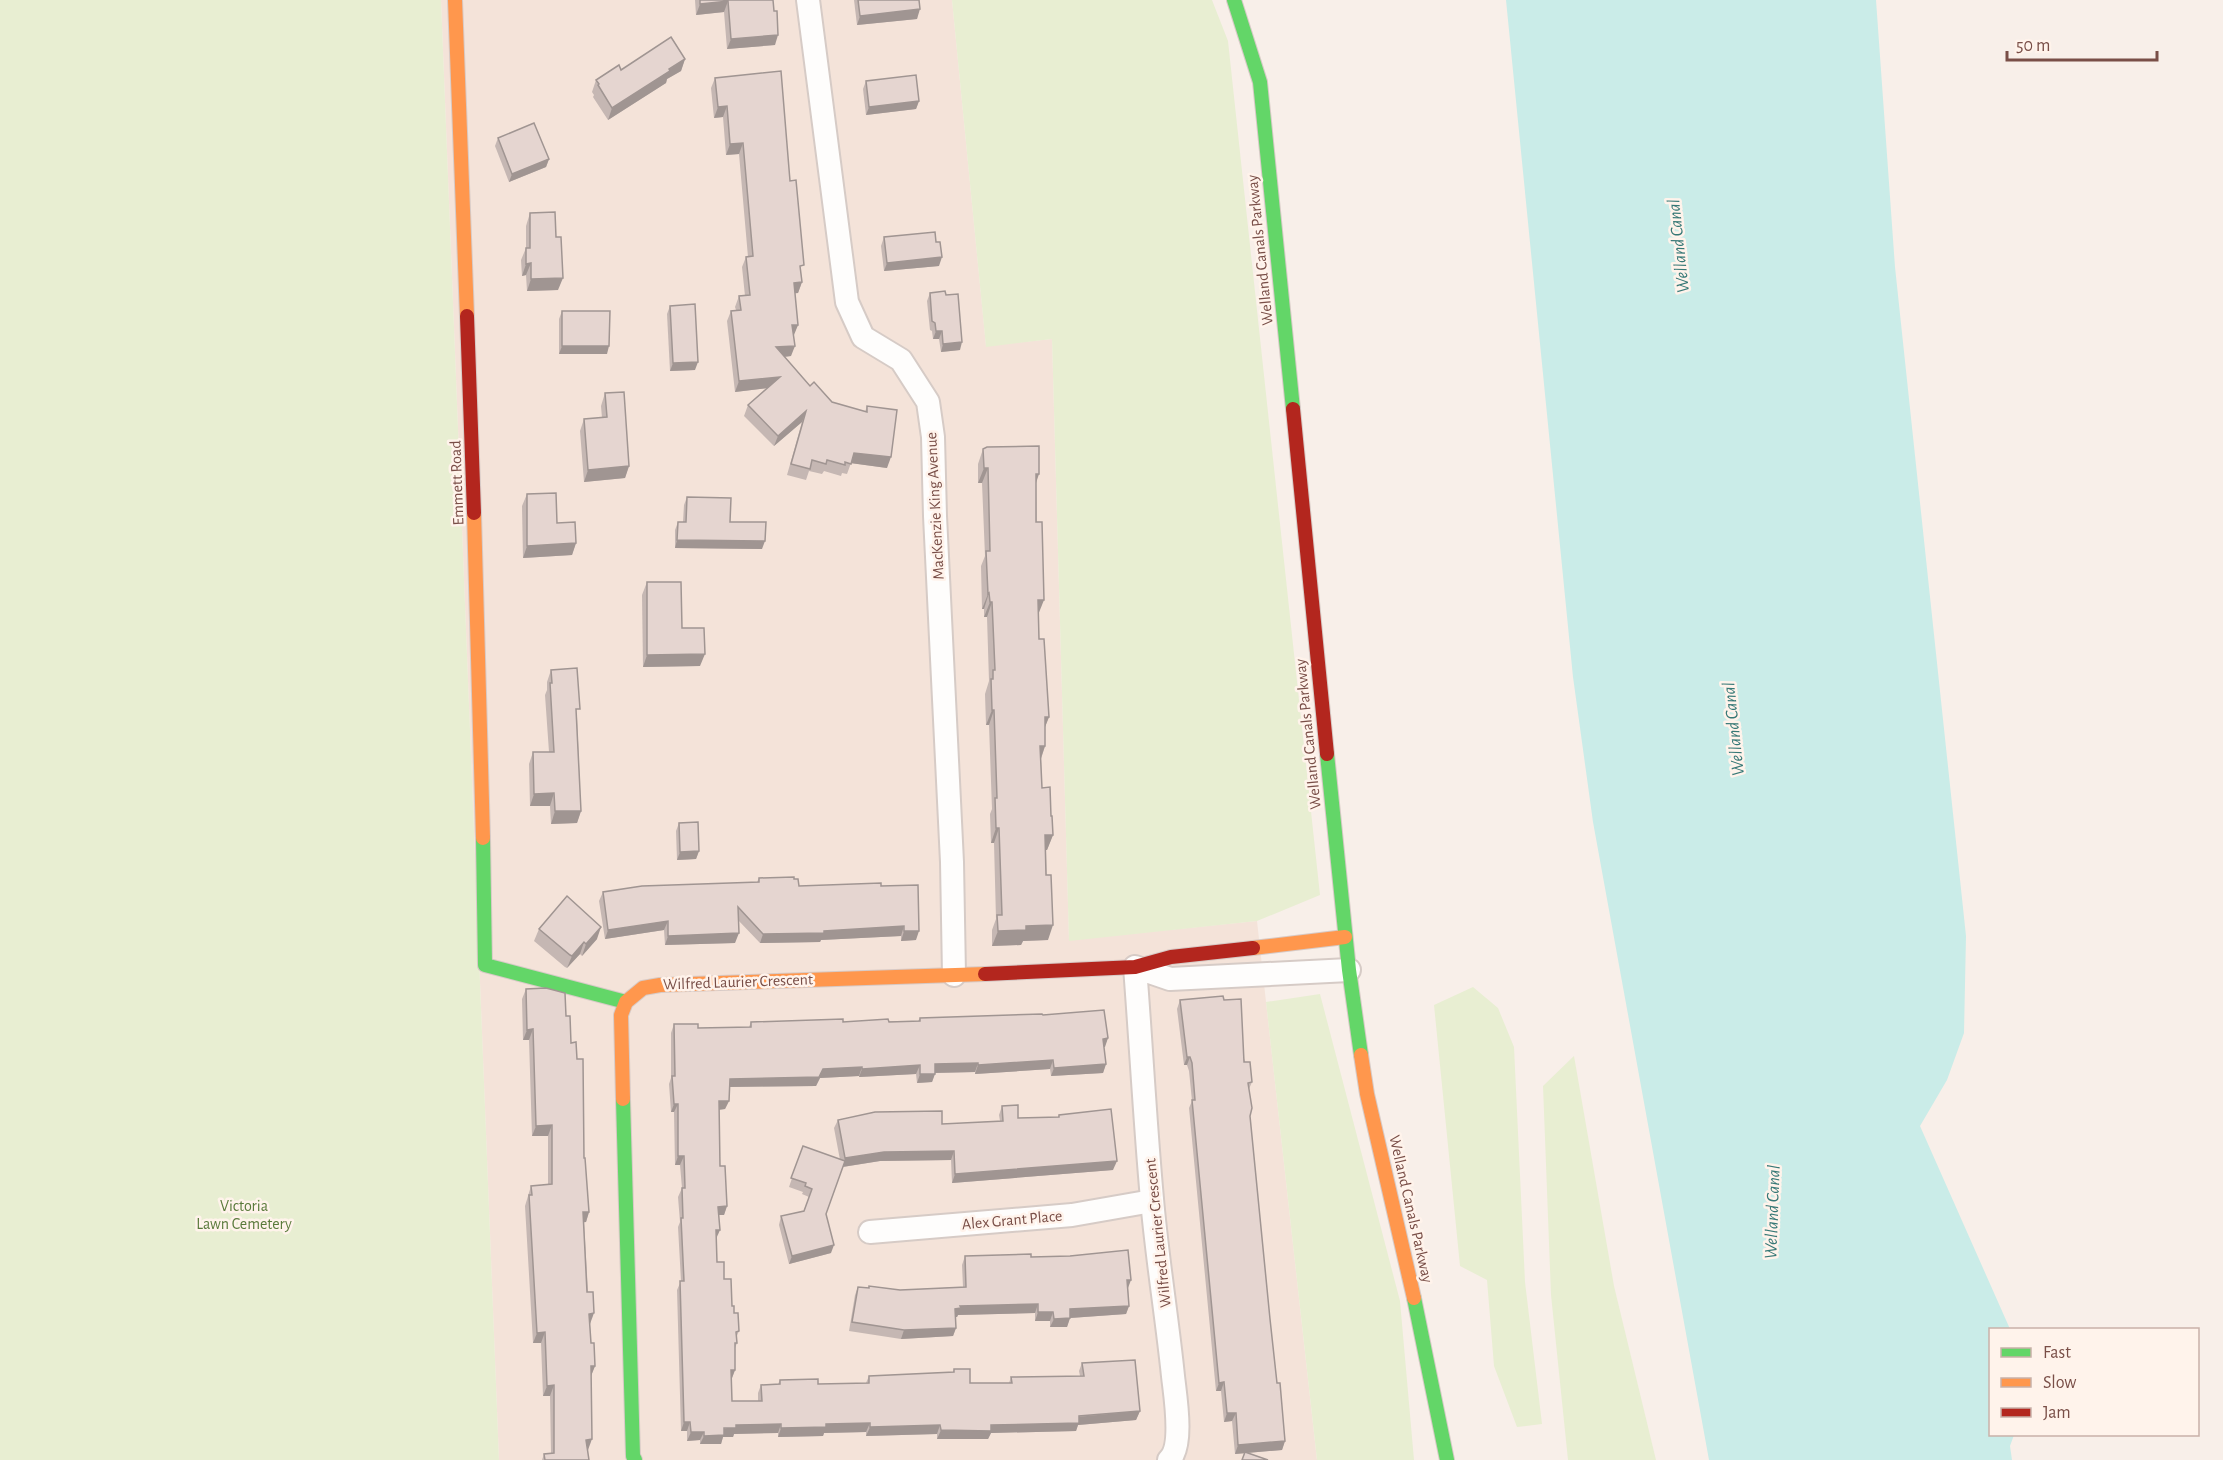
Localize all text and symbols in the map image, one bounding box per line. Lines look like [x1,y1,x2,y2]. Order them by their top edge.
scale bar [2007,24,2157,62]
text: 50 m [2016,37,2050,55]
street label: Welland Canals Parkway [1244,174,1277,326]
water label: Welland Canal [1665,198,1693,294]
street label: MacKenzie King Avenue [923,432,947,580]
street label: Emmett Road [448,440,466,526]
street label: Welland Canals Parkway [1292,658,1325,810]
water label: Welland Canal [1720,681,1748,777]
street label: Wilfred Laurier Crescent [663,971,813,993]
street label: Welland Canals Parkway [1385,1134,1436,1285]
street label: Wilfred Laurier Crescent [1142,1158,1174,1308]
water label: Welland Canal [1762,1165,1784,1259]
park label: Victoria Lawn Cemetery [196,1198,292,1233]
street label: Alex Grant Place [961,1208,1063,1232]
legend [1989,1328,2199,1436]
text: Fast [2043,1344,2071,1362]
text: Slow [2043,1374,2076,1392]
text: Jam [2043,1404,2071,1422]

